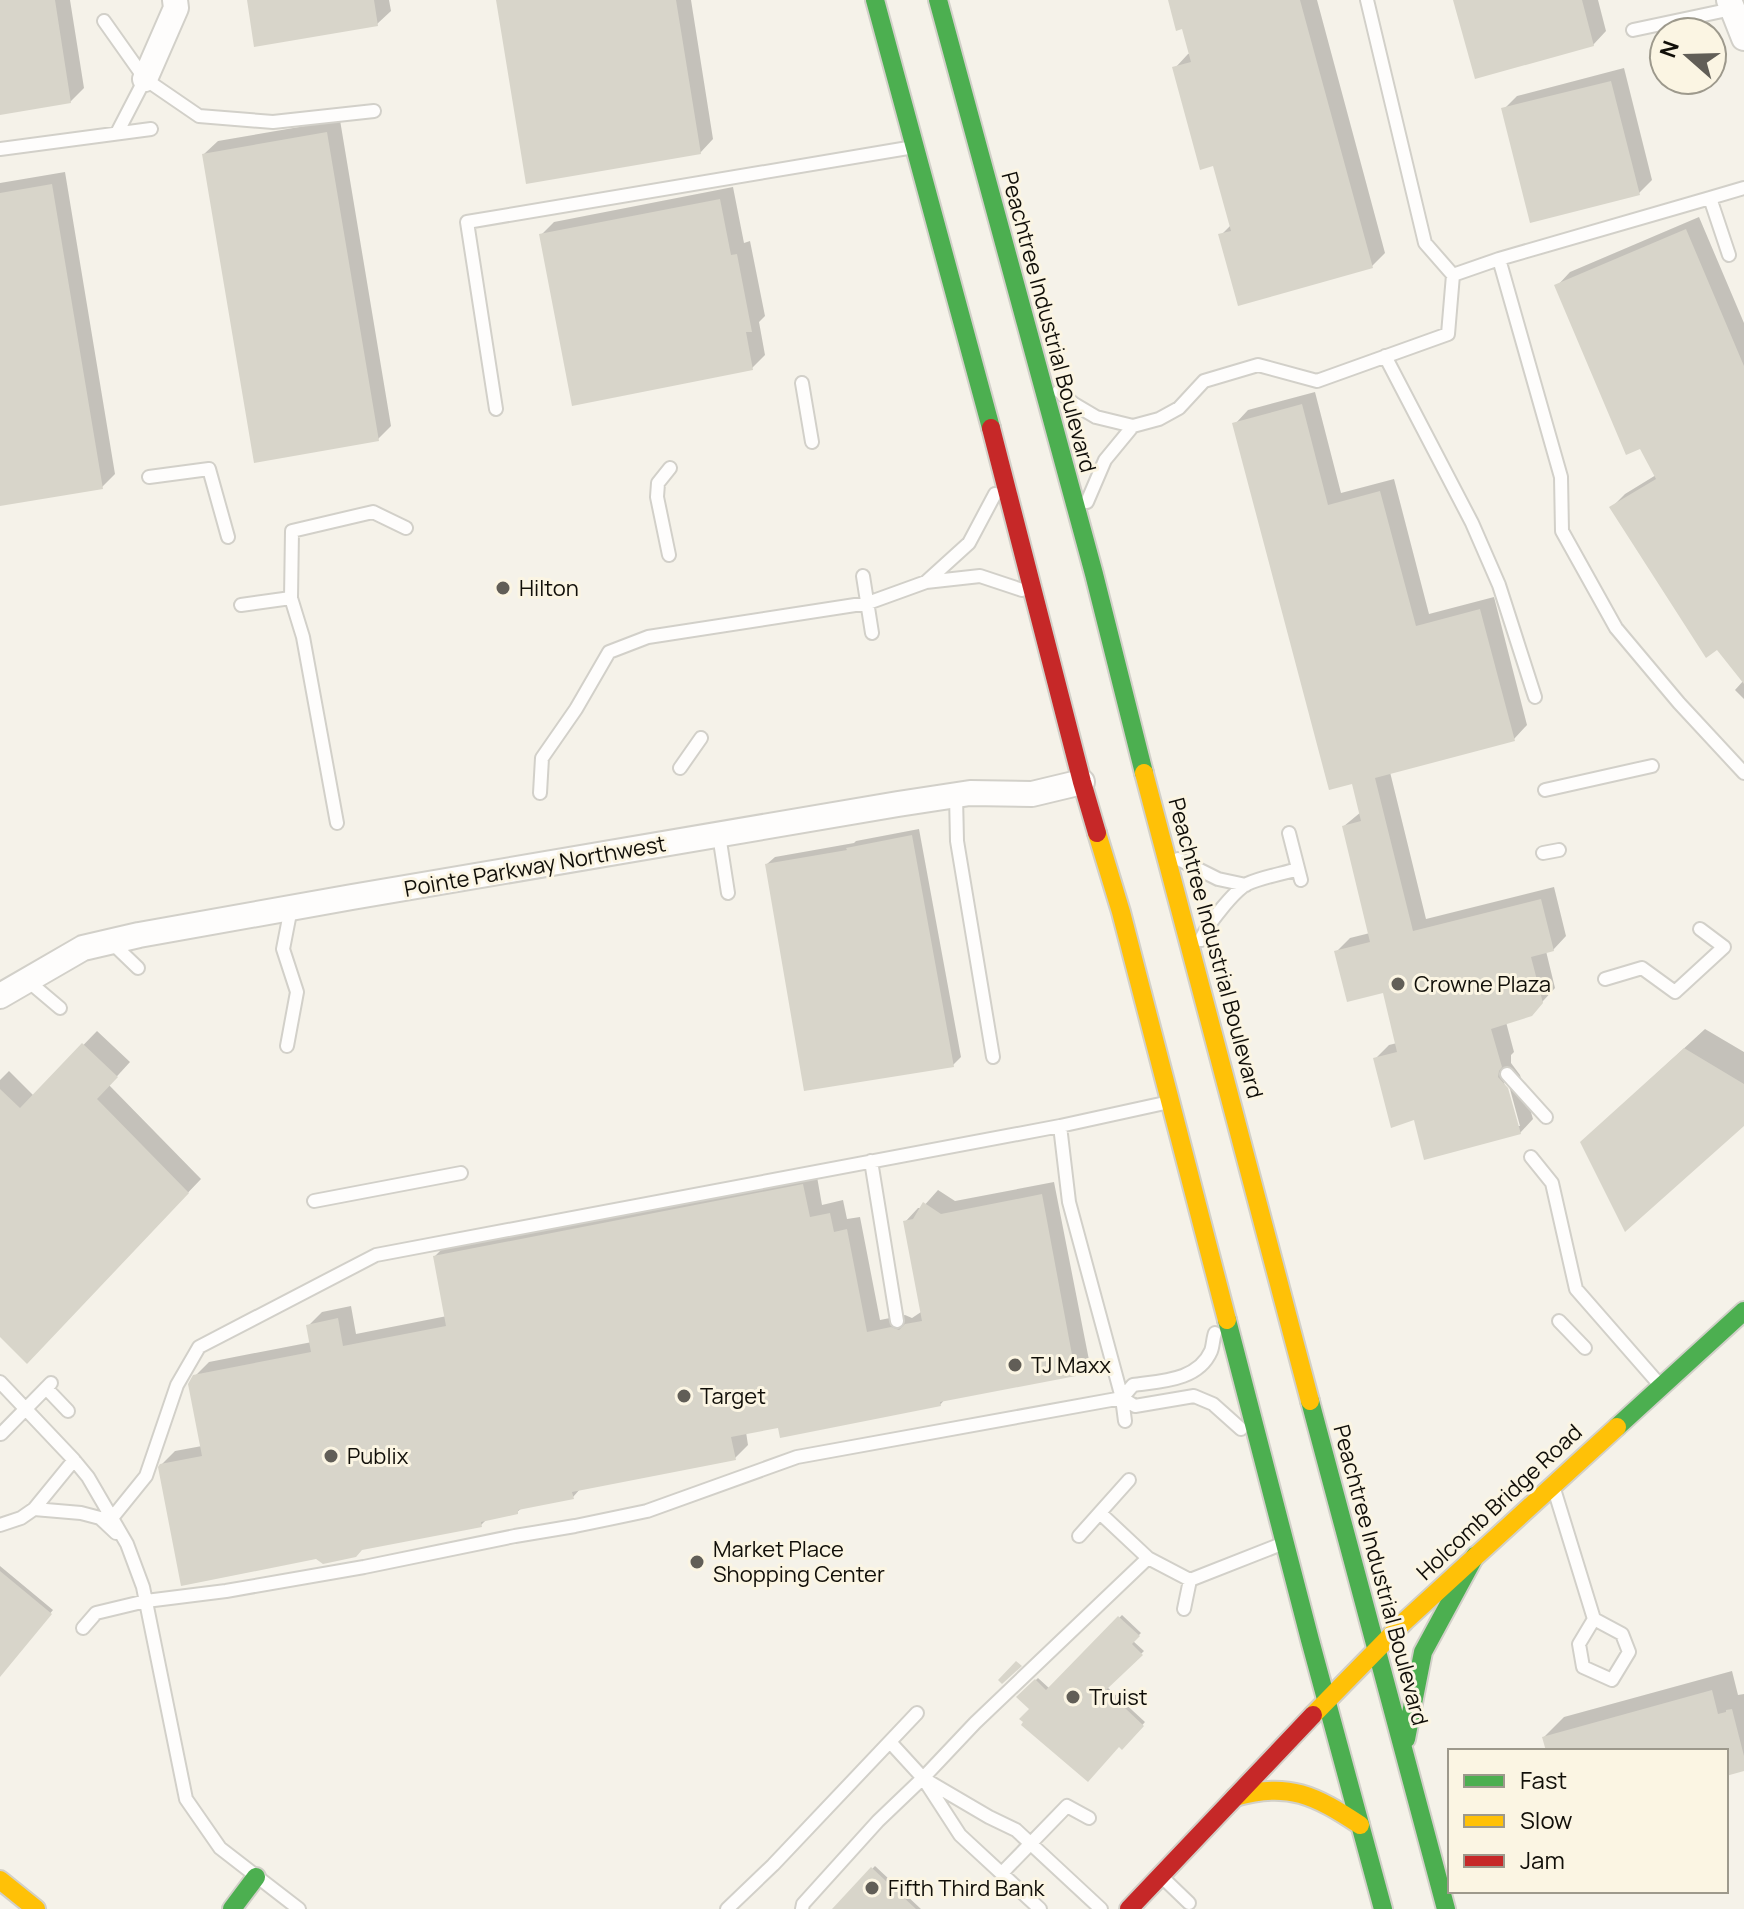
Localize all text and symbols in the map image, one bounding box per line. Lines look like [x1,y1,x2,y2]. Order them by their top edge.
north arrow [1648,16,1728,96]
text: N [1652,37,1686,62]
street label: Peachtree Industrial Boulevard [994,168,1104,476]
place label: Hilton [519,573,579,603]
marker: Hilton [494,579,512,597]
street label: Peachtree Industrial Boulevard [1161,794,1271,1102]
street label: Pointe Parkway Northwest [402,828,668,904]
place label: Crowne Plaza [1414,969,1551,999]
marker: Crowne Plaza [1389,975,1407,993]
place label: TJ Maxx [1031,1350,1111,1380]
marker: TJ Maxx [1006,1356,1024,1374]
place label: Target [700,1381,766,1411]
marker: Target [675,1387,693,1405]
street label: Holcomb Bridge Road [1410,1417,1588,1587]
street label: Peachtree Industrial Boulevard [1326,1421,1436,1729]
place label: Publix [347,1441,409,1471]
marker: Publix [322,1447,340,1465]
place label: Market Place Shopping Center [713,1534,885,1589]
marker: Market Place Shopping Center [688,1553,706,1571]
place label: Truist [1089,1682,1148,1712]
marker: Truist [1064,1688,1082,1706]
legend [1448,1749,1728,1893]
text: Fast [1520,1763,1567,1796]
text: Slow [1520,1803,1573,1836]
text: Jam [1520,1843,1565,1876]
place label: Fifth Third Bank [888,1873,1046,1903]
marker: Fifth Third Bank [863,1879,881,1897]

